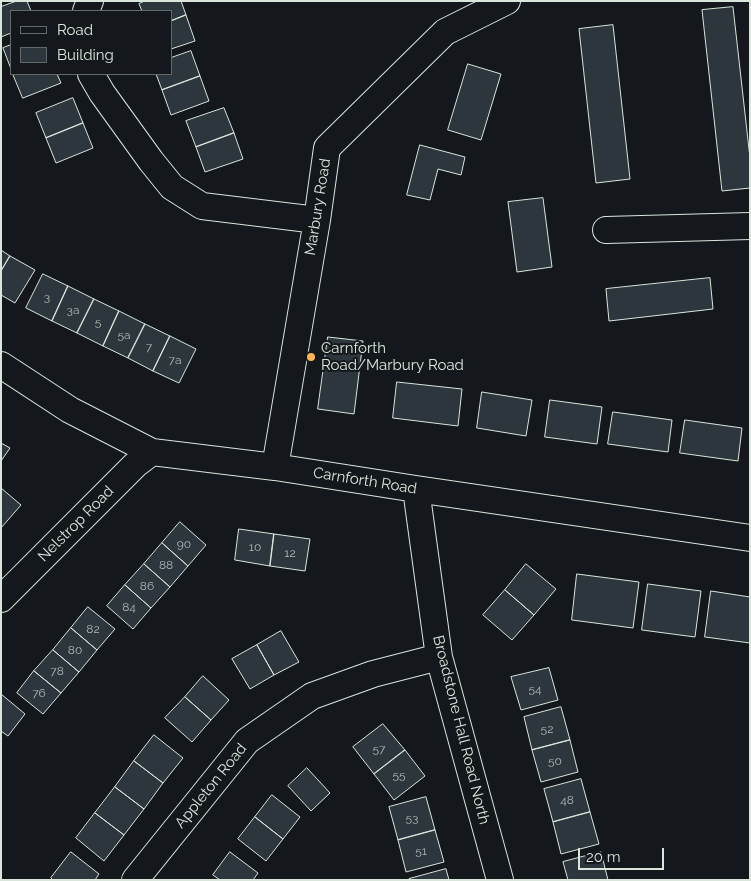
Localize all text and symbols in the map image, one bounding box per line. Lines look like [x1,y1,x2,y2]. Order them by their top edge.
legend [10,10,172,75]
text: Road [57,21,93,39]
text: Building [57,46,114,64]
street label: Marbury Road [301,157,335,257]
house number: 3 [44,290,50,304]
house number: 3a [67,303,79,317]
house number: 5 [95,315,101,329]
house number: 5a [117,328,131,342]
place label: Carnforth Road/Marbury Road [321,339,464,374]
house number: 7 [146,340,152,354]
marker: Carnforth Road/Marbury Road [305,351,317,363]
house number: 7a [169,353,181,367]
street label: Carnforth Road [312,464,418,498]
street label: Nelstrop Road [34,482,118,566]
house number: 90 [177,537,191,551]
house number: 10 [249,540,261,554]
house number: 12 [284,546,296,560]
house number: 88 [159,558,173,572]
house number: 86 [140,579,154,593]
house number: 84 [122,600,136,614]
house number: 82 [86,622,100,636]
street label: Broadstone Hall Road North [429,634,493,826]
house number: 80 [68,643,82,657]
house number: 78 [50,664,64,678]
house number: 54 [528,682,542,696]
house number: 76 [32,686,46,700]
house number: 52 [541,722,553,736]
street label: Appleton Road [171,740,251,832]
house number: 57 [373,742,385,756]
house number: 50 [548,754,562,768]
house number: 55 [392,768,406,782]
house number: 48 [560,793,574,807]
house number: 53 [406,811,418,825]
scale bar [581,838,667,870]
house number: 51 [415,844,427,858]
text: 20 m [586,848,621,866]

